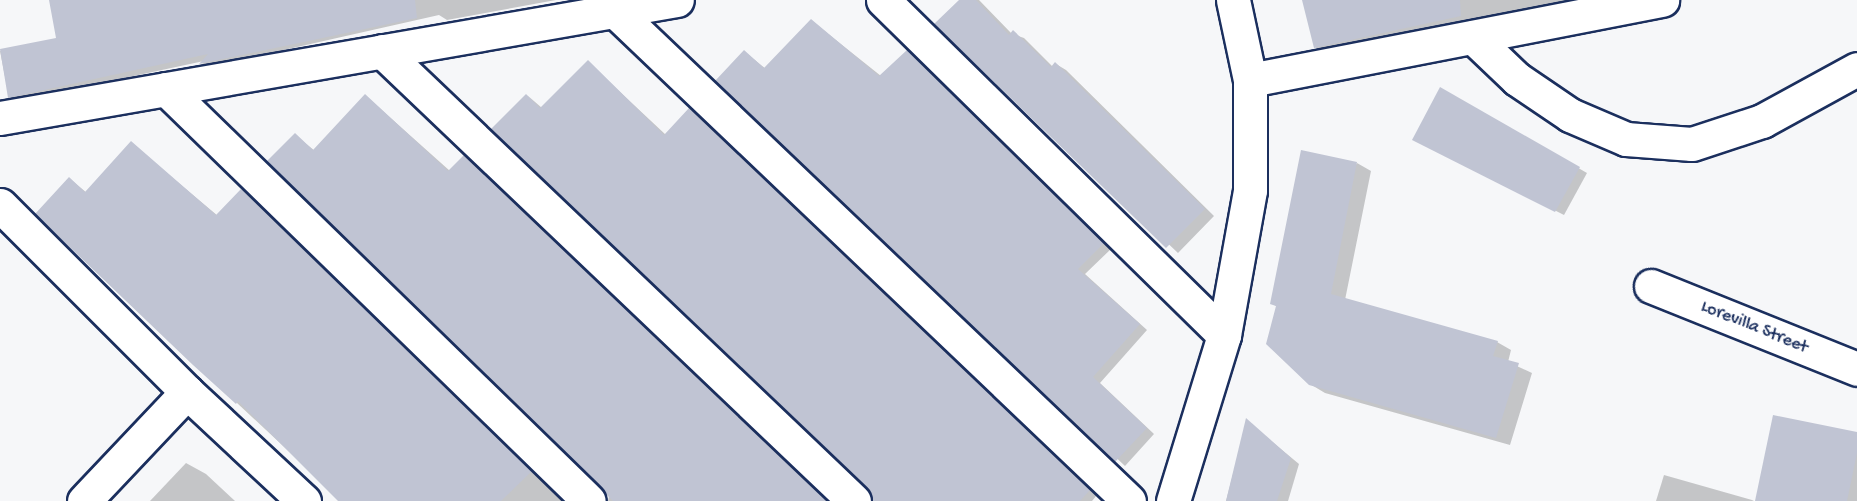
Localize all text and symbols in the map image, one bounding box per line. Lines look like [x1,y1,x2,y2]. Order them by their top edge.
street label: Lorevilla Street [1697,297,1811,359]

